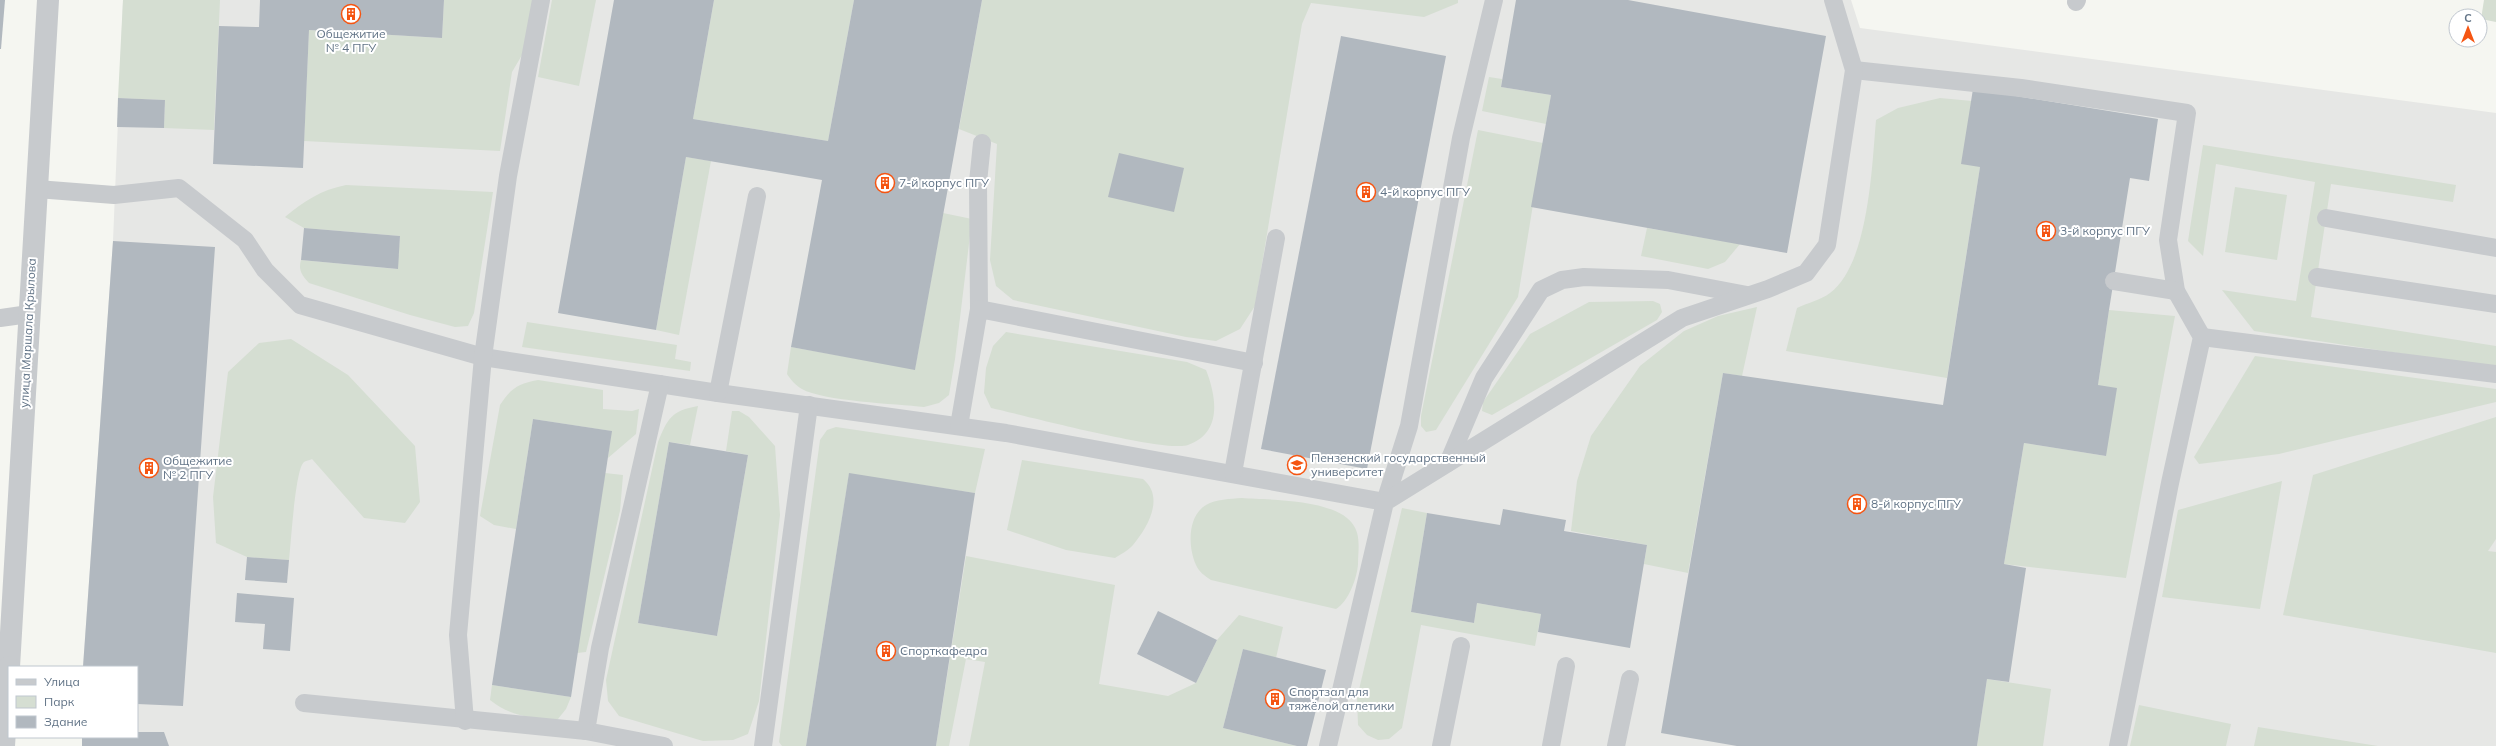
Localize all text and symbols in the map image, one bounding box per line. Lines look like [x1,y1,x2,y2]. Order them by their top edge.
building icon: Общежитие № 4 ПГУ [340,3,362,25]
north arrow [2448,8,2488,48]
text: С [2464,11,2472,25]
place label: Общежитие № 4 ПГУ [316,26,386,55]
building icon: 7-й корпус ПГУ [874,172,896,194]
place label: 7-й корпус ПГУ [899,175,989,190]
building icon: 4-й корпус ПГУ [1355,181,1377,203]
place label: 4-й корпус ПГУ [1380,184,1470,199]
building icon: 3-й корпус ПГУ [2035,220,2057,242]
place label: 3-й корпус ПГУ [2060,223,2150,238]
street label: улица Маршала Крылова [16,258,39,408]
place label: Пензенский государственный университет [1311,450,1486,479]
place label: Общежитие № 2 ПГУ [163,453,232,482]
school or university icon: Пензенский государственный университет [1286,454,1308,476]
building icon: Общежитие № 2 ПГУ [138,457,160,479]
building icon: 8-й корпус ПГУ [1846,493,1868,515]
place label: 8-й корпус ПГУ [1871,496,1961,511]
building icon: Спорткафедра [875,640,897,662]
place label: Спорткафедра [900,643,987,658]
legend [8,666,138,738]
text: Улица [43,674,80,689]
place label: Спортзал для тяжёлой атлетики [1289,684,1394,713]
building icon: Спортзал для тяжёлой атлетики [1264,688,1286,710]
text: Парк [44,694,75,709]
text: Здание [44,714,88,729]

